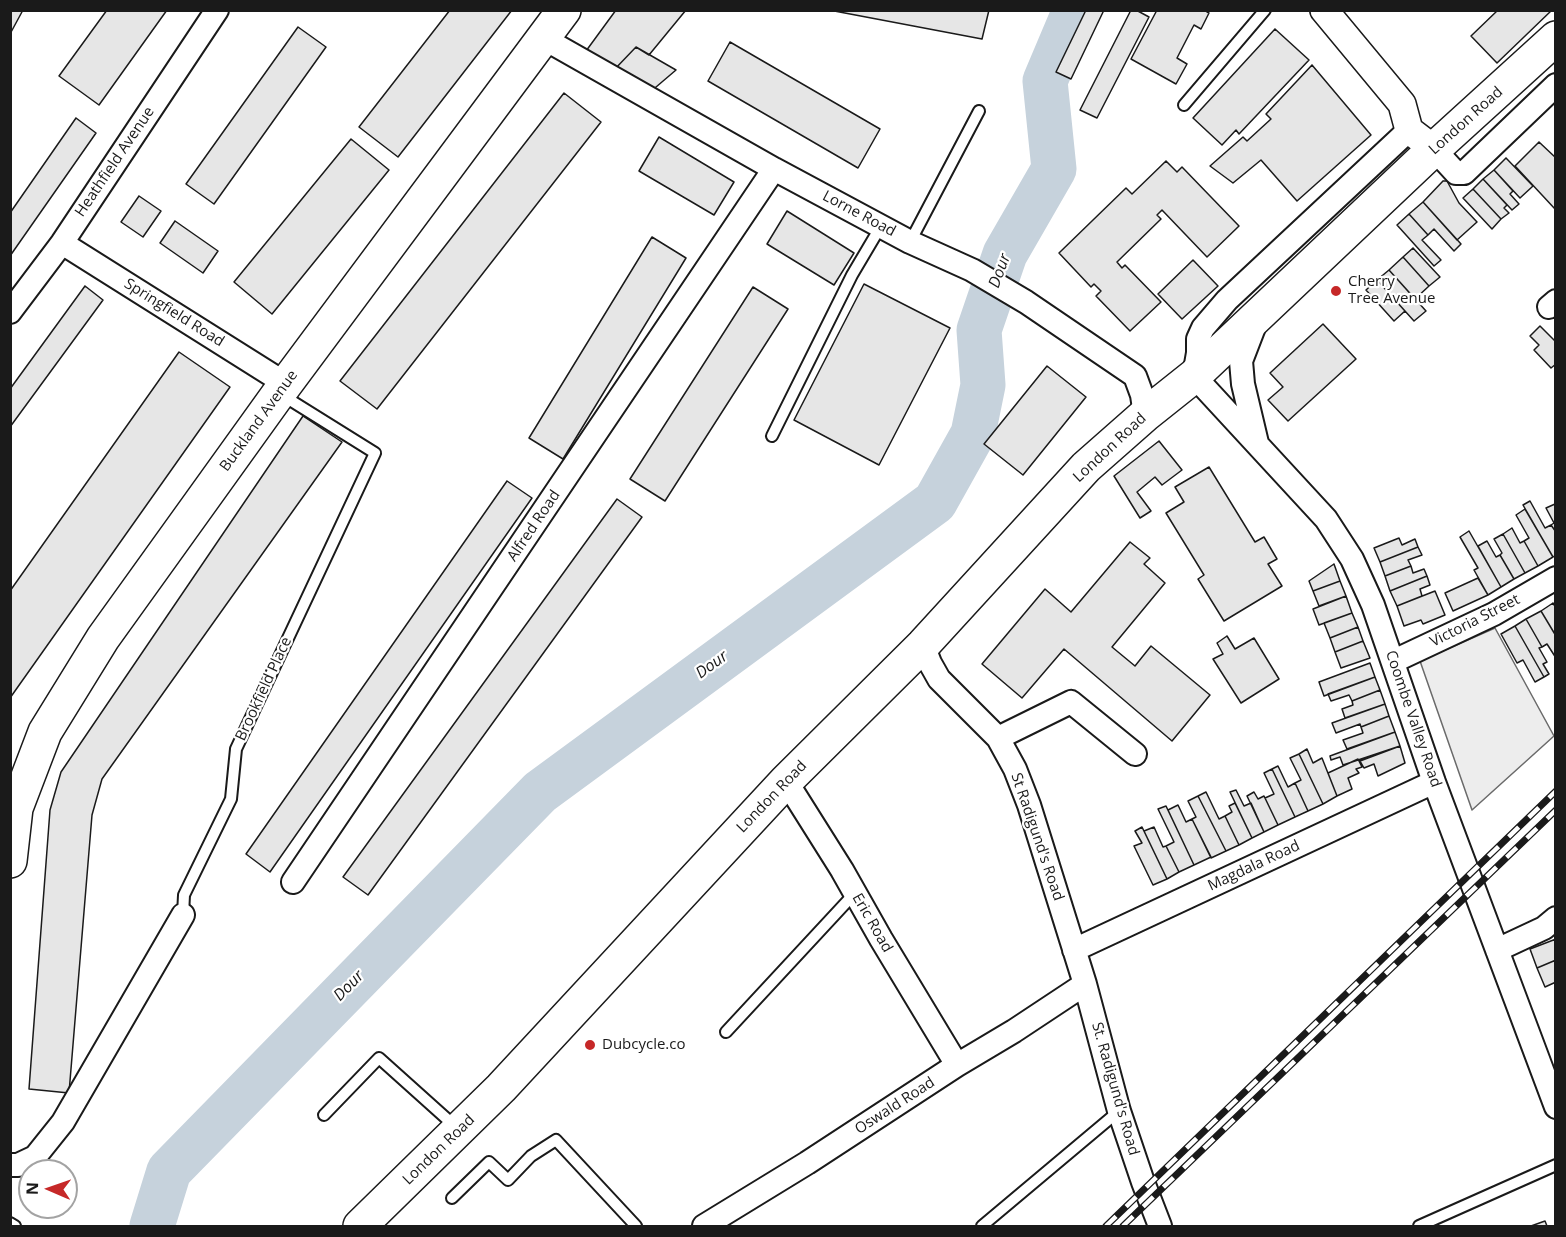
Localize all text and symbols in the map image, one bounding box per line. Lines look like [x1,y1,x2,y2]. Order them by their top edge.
street label: London Road [1425,83,1507,159]
street label: Heathfield Avenue [72,104,158,220]
street label: Lorne Road [819,187,899,241]
water label: Dour [985,251,1015,291]
place label: Cherry Tree Avenue [1348,273,1435,308]
street label: Springfield Road [121,275,227,351]
marker: Cherry Tree Avenue [1329,284,1343,298]
street label: Buckland Avenue [216,367,302,475]
street label: London Road [1070,410,1150,486]
street label: Alfred Road [504,487,564,565]
street label: Victoria Street [1427,591,1523,651]
street label: Brookfield Place [232,634,296,744]
water label: Dour [692,647,732,683]
street label: Coombe Valley Road [1381,648,1445,790]
street label: London Road [733,757,811,837]
street label: St Radigund's Road [1007,771,1067,903]
street label: Magdala Road [1205,837,1303,895]
street label: Eric Road [848,890,896,956]
water label: Dour [330,967,368,1005]
street label: St. Radigund's Road [1087,1020,1143,1158]
place label: Dubcycle.co [602,1036,686,1054]
marker: Dubcycle.co [583,1038,597,1052]
street label: Oswald Road [852,1074,938,1138]
street label: London Road [399,1111,479,1189]
north arrow [18,1159,78,1219]
text: N [21,1182,43,1195]

